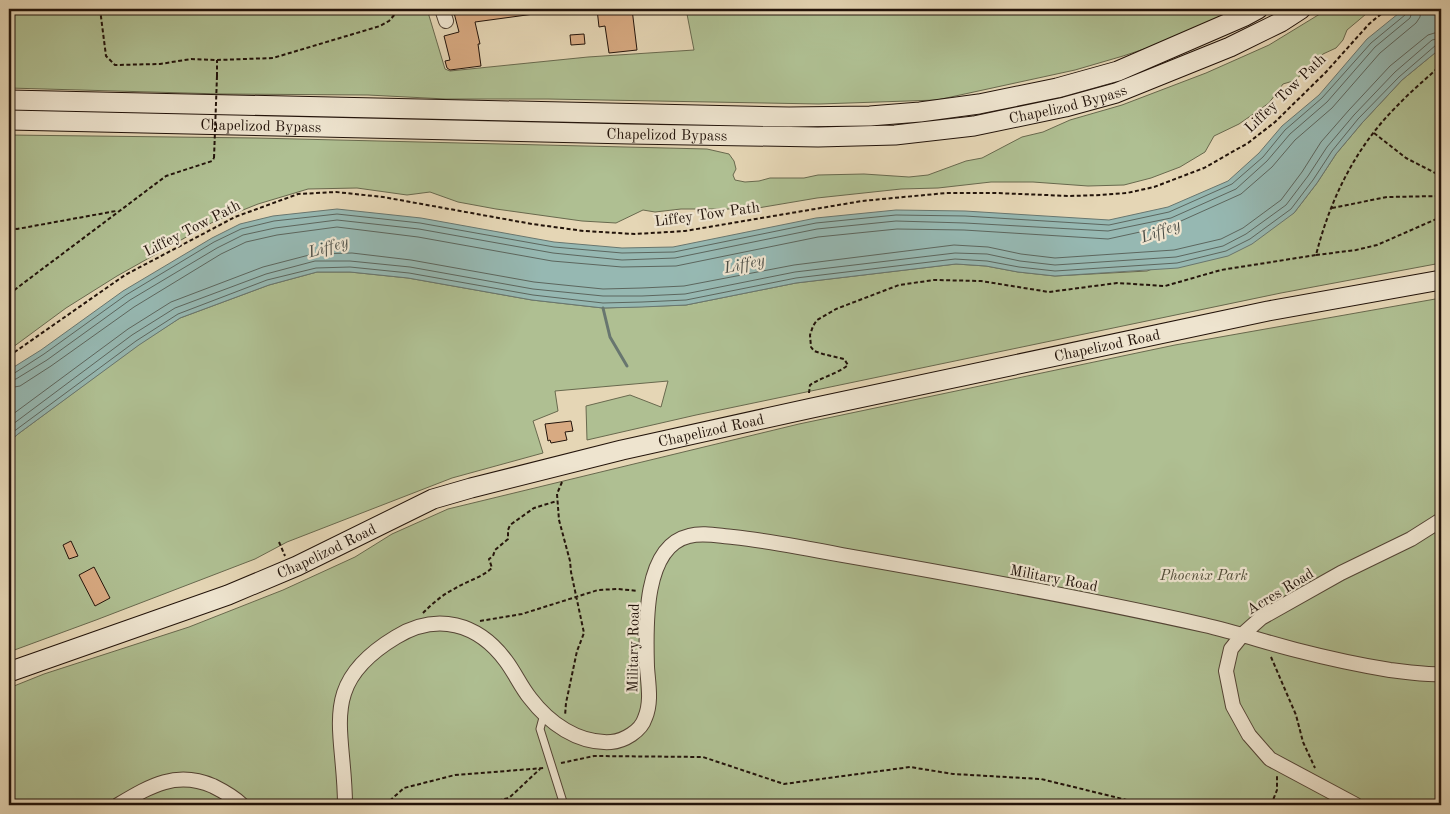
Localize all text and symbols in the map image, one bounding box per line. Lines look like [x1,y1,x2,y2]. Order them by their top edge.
street label: Liffey Tow Path [1243,52,1329,136]
street label: Chapelizod Bypass [1008,83,1130,128]
street label: Chapelizod Bypass [200,118,322,136]
street label: Chapelizod Bypass [606,127,727,145]
street label: Liffey Tow Path [142,199,243,260]
street label: Liffey Tow Path [654,201,761,230]
water label: Liffey [1138,217,1184,247]
water label: Liffey [306,234,351,262]
water label: Liffey [722,253,767,277]
street label: Chapelizod Road [1053,328,1162,365]
street label: Chapelizod Road [657,413,766,451]
street label: Chapelizod Road [275,522,379,582]
street label: Military Road [1009,564,1099,595]
street label: Acres Road [1245,566,1317,618]
park label: Phoenix Park [1159,569,1248,584]
street label: Military Road [626,603,643,693]

